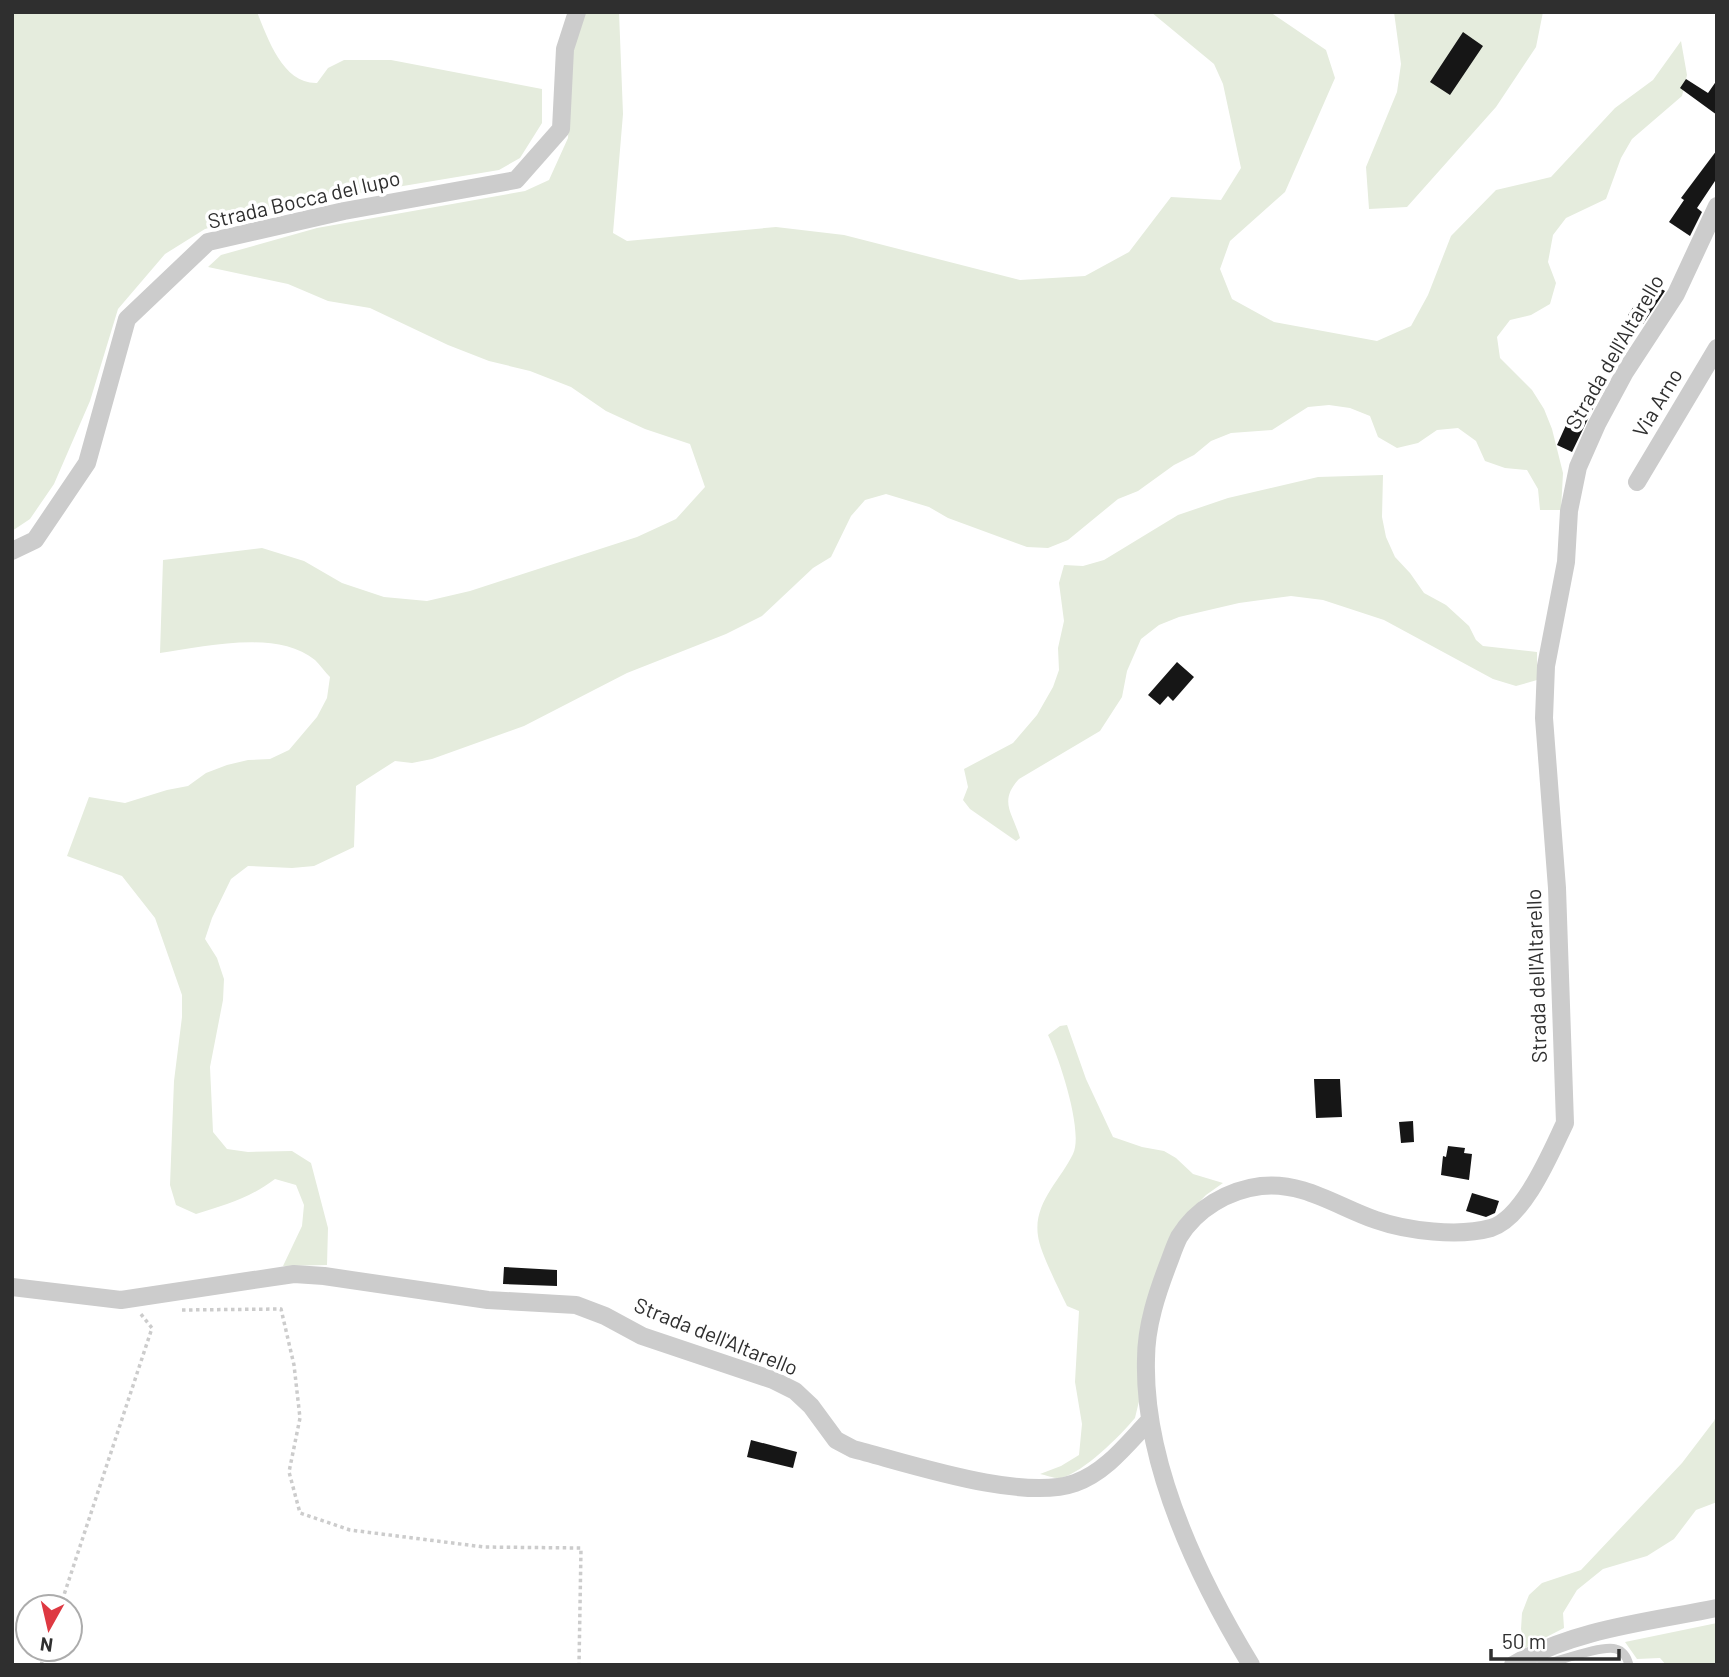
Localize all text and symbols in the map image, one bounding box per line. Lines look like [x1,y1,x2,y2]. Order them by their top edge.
street label: Strada Bocca del lupo [205,164,402,233]
street label: Strada dell'Altarello [1559,270,1668,433]
street label: Via Arno [1627,363,1687,441]
street label: Strada dell'Altarello [1520,889,1551,1064]
street label: Strada dell'Altarello [631,1291,802,1380]
north arrow [14,1593,84,1663]
scale bar [1491,1618,1619,1662]
text: 50 m [1502,1628,1546,1653]
text: N [39,1633,54,1658]

